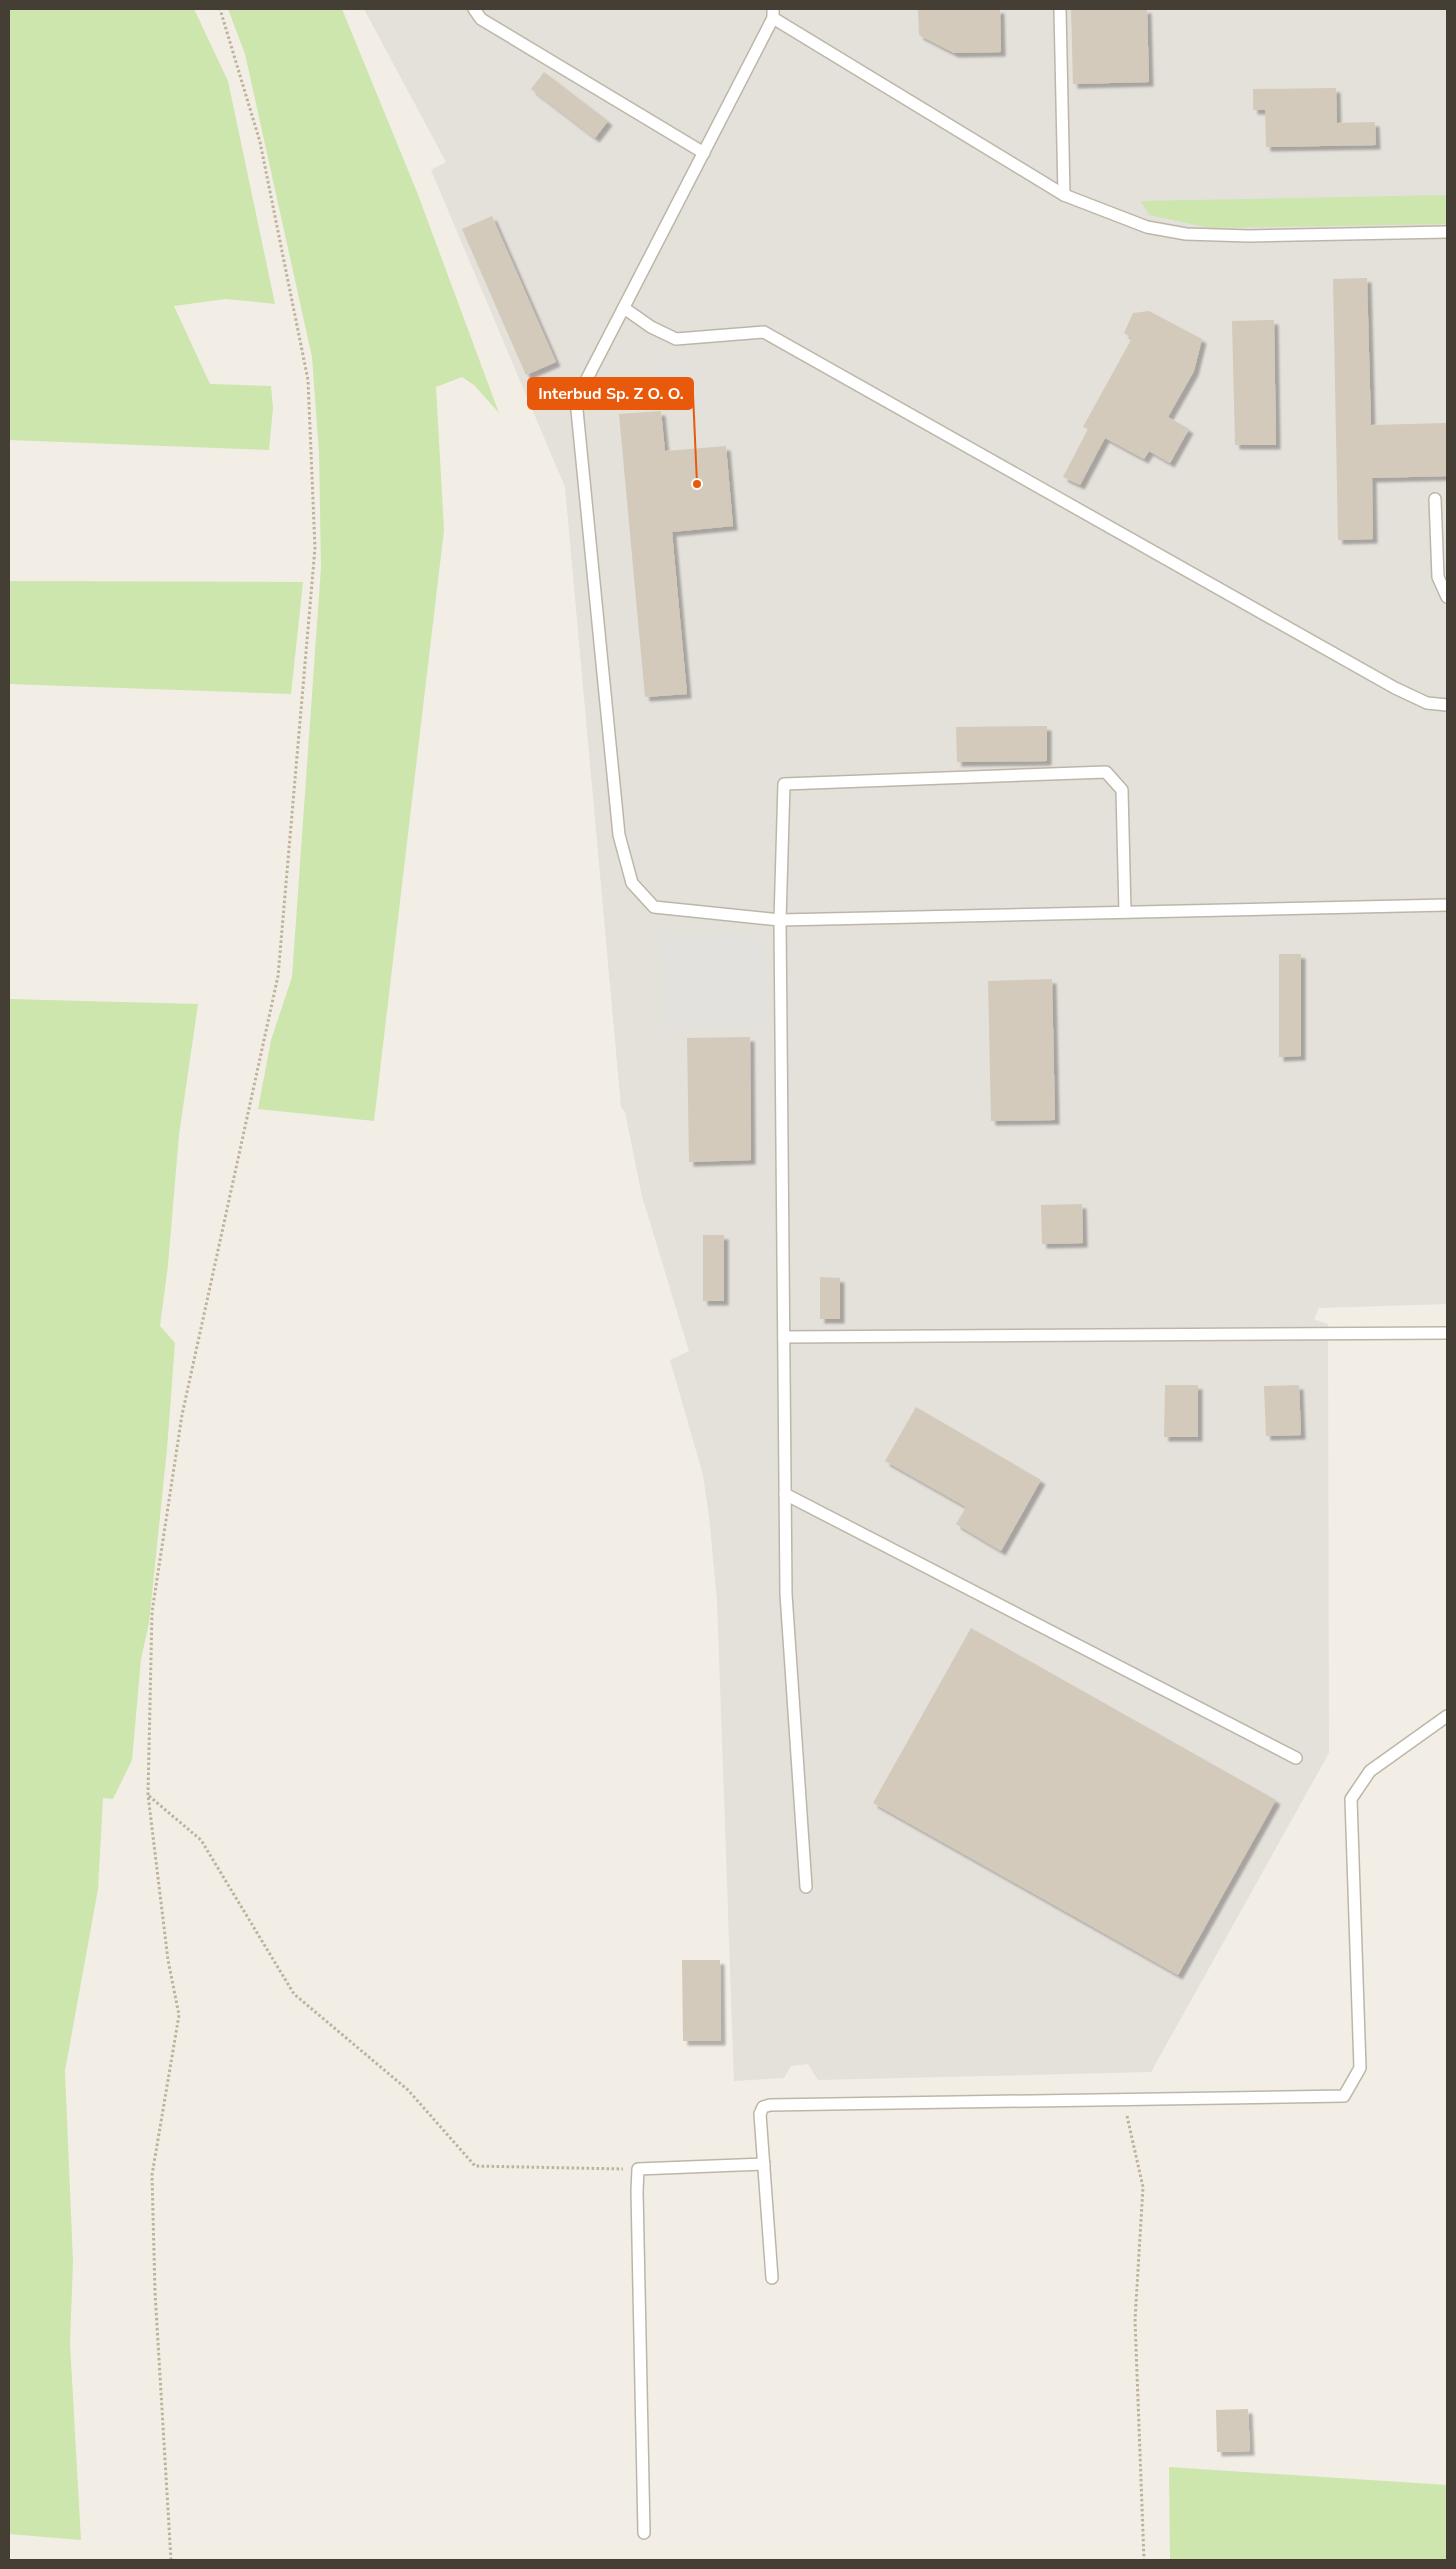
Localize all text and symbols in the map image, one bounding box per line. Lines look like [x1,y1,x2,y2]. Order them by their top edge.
callout: Interbud Sp. Z O. O. [528,378,693,409]
text: Interbud Sp. Z O. O. [538,383,684,405]

